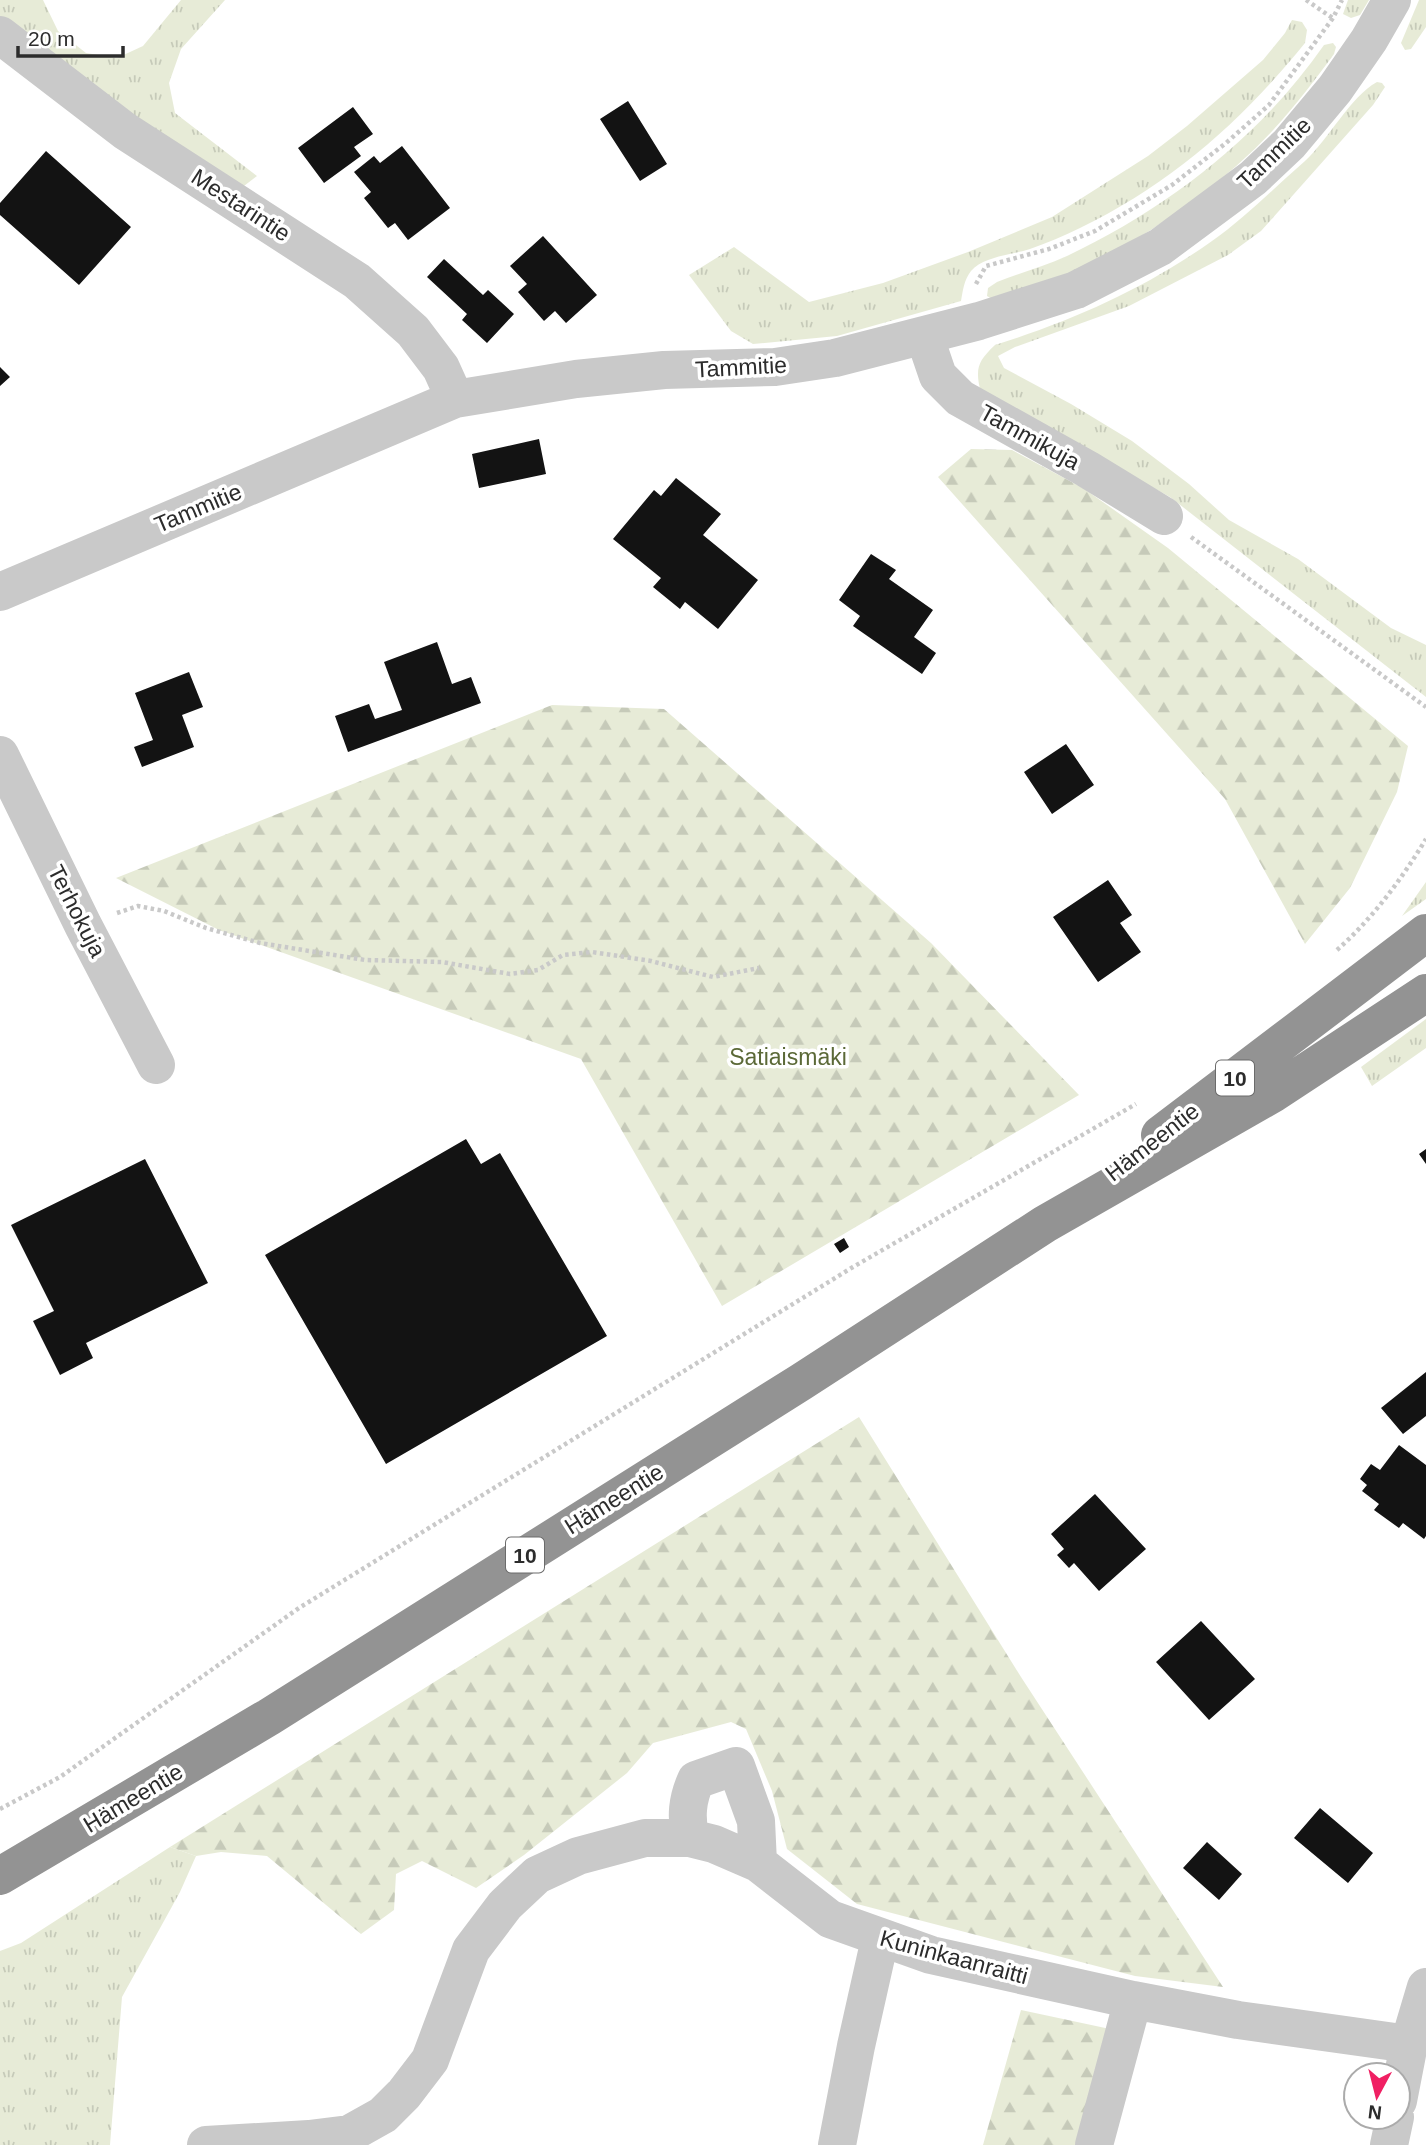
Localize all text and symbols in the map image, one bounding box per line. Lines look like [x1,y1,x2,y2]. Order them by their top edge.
scale bar [18,14,122,58]
text: 20 m [28,27,75,50]
street label: Tammitie [1232,112,1316,194]
street label: Mestarintie [187,163,295,247]
street label: Tammitie [694,352,788,382]
street label: Tammikuja [976,399,1085,475]
street label: Tammitie [151,478,245,538]
street label: Terhokuja [43,861,111,962]
park label: Satiaismäki [729,1044,847,1070]
road number: 10 [1216,1060,1254,1096]
street label: Hämeentie [1100,1098,1204,1186]
street label: Hämeentie [560,1459,668,1539]
road number: 10 [506,1538,544,1572]
street label: Hämeentie [79,1758,187,1838]
street label: Kuninkaanraitti [877,1925,1031,1989]
north arrow [1342,2061,1412,2131]
text: N [1367,2101,1383,2124]

